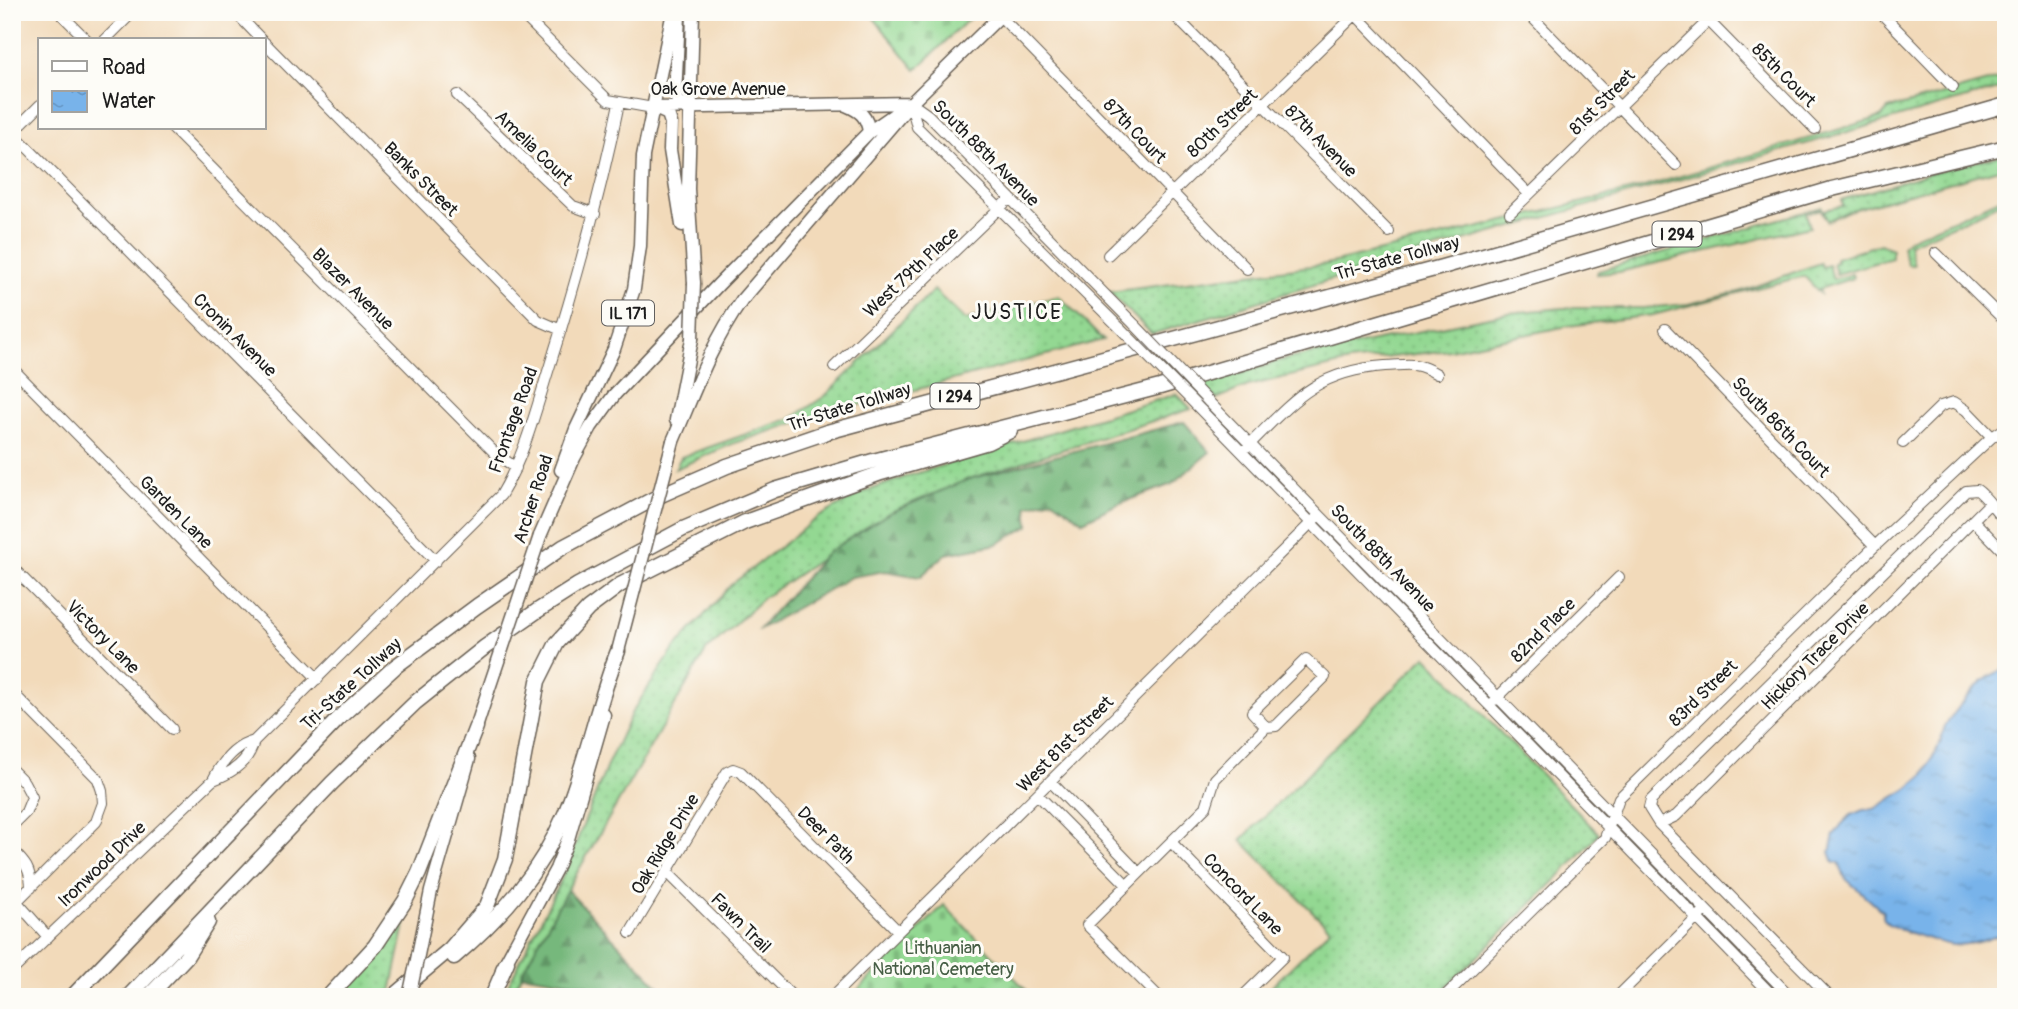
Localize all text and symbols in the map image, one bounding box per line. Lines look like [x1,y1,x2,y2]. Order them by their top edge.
legend [38,38,266,130]
street label: 85th Court [1747,38,1821,113]
text: Road [102,54,146,81]
street label: 81st Street [1564,64,1641,140]
street label: Oak Grove Avenue [650,78,786,101]
street label: 80th Street [1182,83,1263,163]
text: Water [102,88,156,115]
street label: 87th Court [1098,94,1172,169]
street label: South 88th Avenue [927,95,1044,212]
street label: 87th Avenue [1279,100,1362,183]
street label: Amelia Court [490,106,578,192]
street label: Banks Street [378,137,463,222]
street label: West 79th Place [859,222,964,323]
road number: I 294 [1652,222,1702,246]
street label: Tri-State Tollway [1332,231,1462,286]
street label: Blazer Avenue [307,243,399,335]
street label: Cronin Avenue [188,289,282,382]
district label: JUSTICE [971,299,1063,326]
road number: IL 171 [602,300,654,326]
street label: Frontage Road [484,364,543,476]
street label: South 86th Court [1727,372,1835,483]
street label: Tri-State Tollway [785,378,914,437]
road number: I 294 [930,384,979,408]
street label: Archer Road [508,452,559,547]
street label: Garden Lane [134,471,217,554]
street label: South 88th Avenue [1325,499,1440,617]
street label: 82nd Place [1506,593,1581,668]
street label: Victory Lane [61,596,144,679]
street label: Hickory Trace Drive [1756,597,1874,715]
street label: Tri-State Tollway [296,633,407,736]
street label: 83rd Street [1664,654,1743,732]
street label: West 81st Street [1012,691,1119,798]
street label: Oak Ridge Drive [626,789,705,899]
street label: Deer Path [792,802,859,869]
street label: Ironwood Drive [54,817,151,912]
street label: Concord Lane [1198,848,1288,940]
street label: Fawn Trail [706,888,776,958]
park label: Lithuanian National Cemetery [872,937,1014,981]

